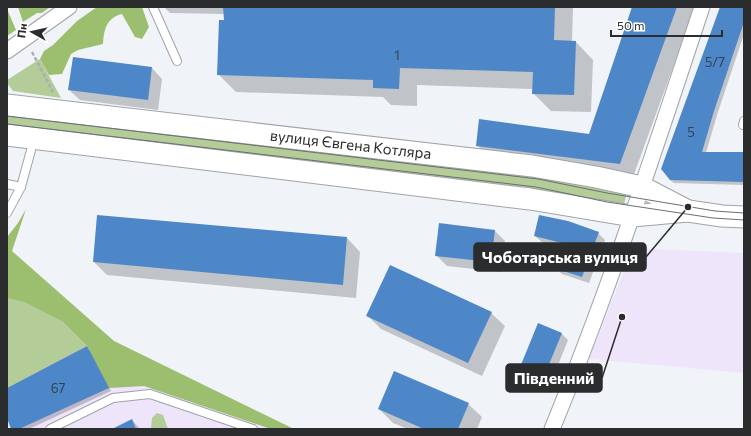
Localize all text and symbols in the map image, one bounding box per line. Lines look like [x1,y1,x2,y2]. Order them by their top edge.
north arrow [12,12,52,52]
scale bar [611,12,722,38]
text: 50 m [617,18,645,32]
text: Пн [14,22,29,39]
house number: 1 [394,47,400,63]
house number: 5/7 [705,54,725,70]
house number: 5 [687,124,695,140]
street label: вулиця Євгена Котляра [269,126,432,162]
callout: Чоботарська вулиця [474,243,646,271]
text: Чоботарська вулиця [482,247,638,266]
callout: Південний [506,364,602,392]
text: Південний [514,368,594,387]
house number: 67 [51,380,65,396]

